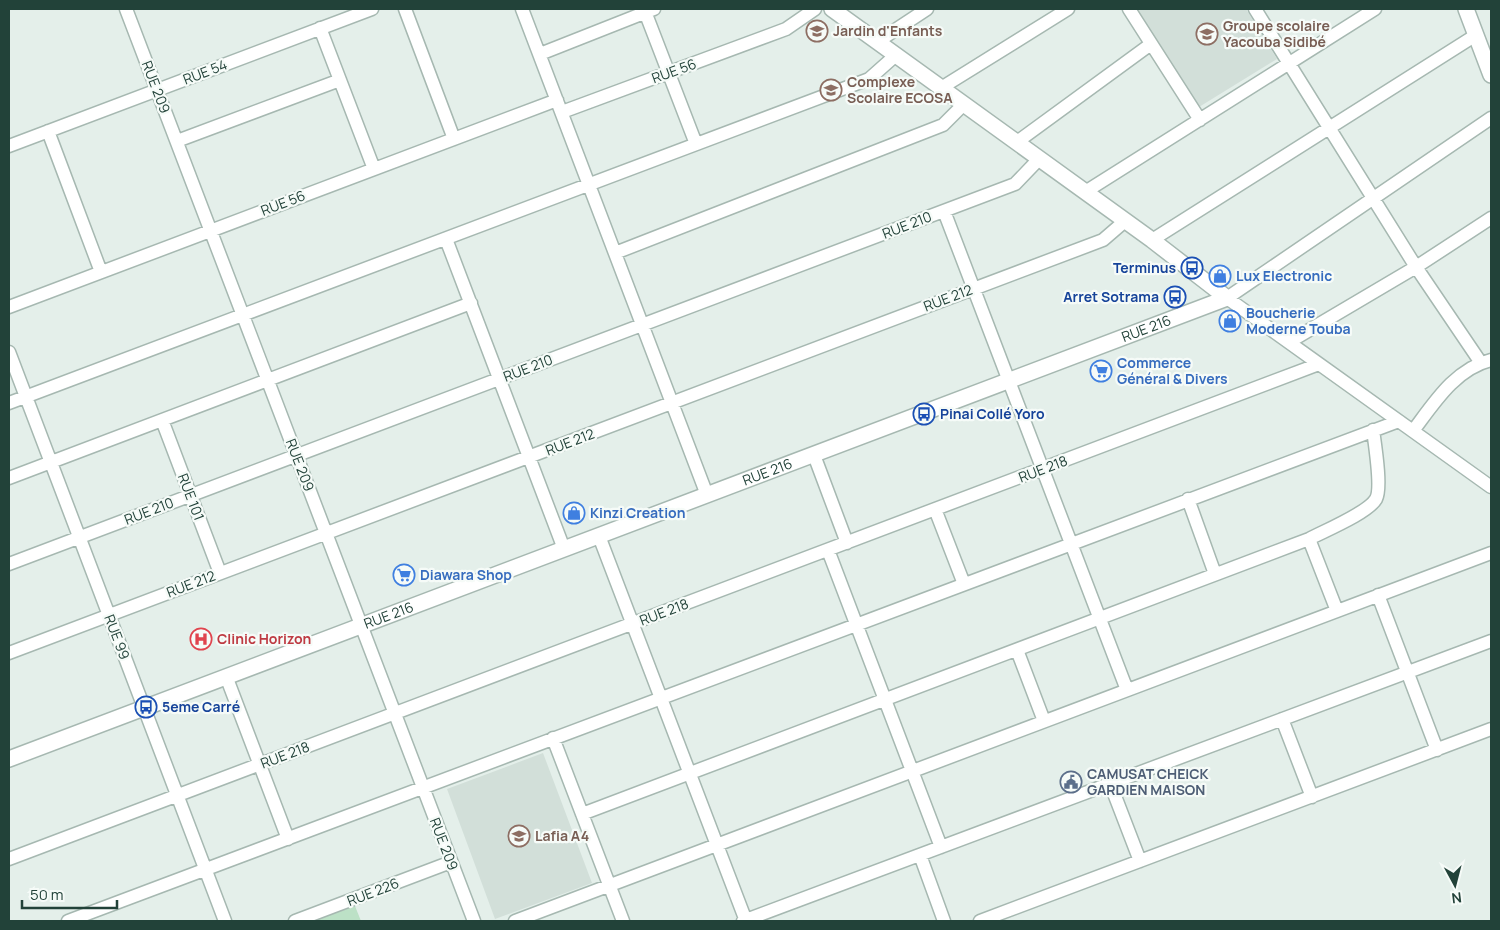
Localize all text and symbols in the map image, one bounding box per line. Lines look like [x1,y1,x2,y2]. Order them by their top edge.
place label: Groupe scolaire Yacouba Sidibé [1223,16,1330,51]
school or university icon: Jardin d'Enfants [805,19,829,43]
place label: Jardin d'Enfants [833,21,943,40]
school or university icon: Groupe scolaire Yacouba Sidibé [1195,22,1219,46]
street label: RUE 54 [180,54,230,89]
street label: RUE 56 [649,54,699,87]
street label: RUE 209 [138,58,175,116]
place label: Complexe Scolaire ECOSA [847,72,953,107]
school or university icon: Complexe Scolaire ECOSA [819,78,843,102]
street label: RUE 56 [258,185,308,220]
street label: RUE 210 [879,206,934,243]
bus stop icon: Terminus [1180,256,1204,280]
place label: Terminus [1113,258,1176,277]
shop icon: Lux Electronic [1208,264,1232,288]
place label: Lux Electronic [1236,266,1332,285]
street label: RUE 212 [921,280,975,316]
bus stop icon: Arret Sotrama [1163,285,1187,309]
place label: Arret Sotrama [1063,287,1159,306]
place label: Boucherie Moderne Touba [1246,303,1351,338]
shop icon: Boucherie Moderne Touba [1218,309,1242,333]
street label: RUE 216 [1119,310,1174,346]
street label: RUE 210 [500,349,555,386]
place label: Commerce Général & Divers [1117,353,1228,388]
supermarket icon: Commerce Général & Divers [1089,359,1113,383]
bus stop icon: Pinai Collé Yoro [912,402,936,426]
place label: Pinai Collé Yoro [940,404,1045,423]
street label: RUE 212 [543,424,597,460]
street label: RUE 209 [282,436,319,494]
street label: RUE 218 [1016,451,1070,487]
street label: RUE 216 [740,453,795,489]
street label: RUE 101 [174,471,209,523]
street label: RUE 210 [121,492,176,529]
shop icon: Kinzi Creation [562,501,586,525]
place label: Kinzi Creation [590,503,685,522]
supermarket icon: Diawara Shop [392,563,416,587]
place label: Diawara Shop [420,565,512,584]
street label: RUE 212 [164,566,218,602]
street label: RUE 218 [637,594,691,630]
street label: RUE 216 [361,597,416,633]
street label: RUE 99 [100,612,135,662]
hospital icon: Clinic Horizon [189,627,213,651]
place label: Clinic Horizon [217,629,311,648]
bus stop icon: 5eme Carré [134,695,158,719]
place label: 5eme Carré [162,697,240,716]
street label: RUE 218 [258,737,312,773]
place label: CAMUSAT CHEICK GARDIEN MAISON [1087,764,1210,799]
public building icon: CAMUSAT CHEICK GARDIEN MAISON [1059,770,1083,794]
street label: RUE 209 [426,815,463,873]
school or university icon: Lafia A4 [507,824,531,848]
place label: Lafia A4 [535,826,589,845]
north arrow [1430,860,1480,910]
street label: RUE 226 [344,873,401,910]
scale bar [22,878,118,910]
text: 50 m [30,884,64,905]
text: N [1450,888,1463,908]

